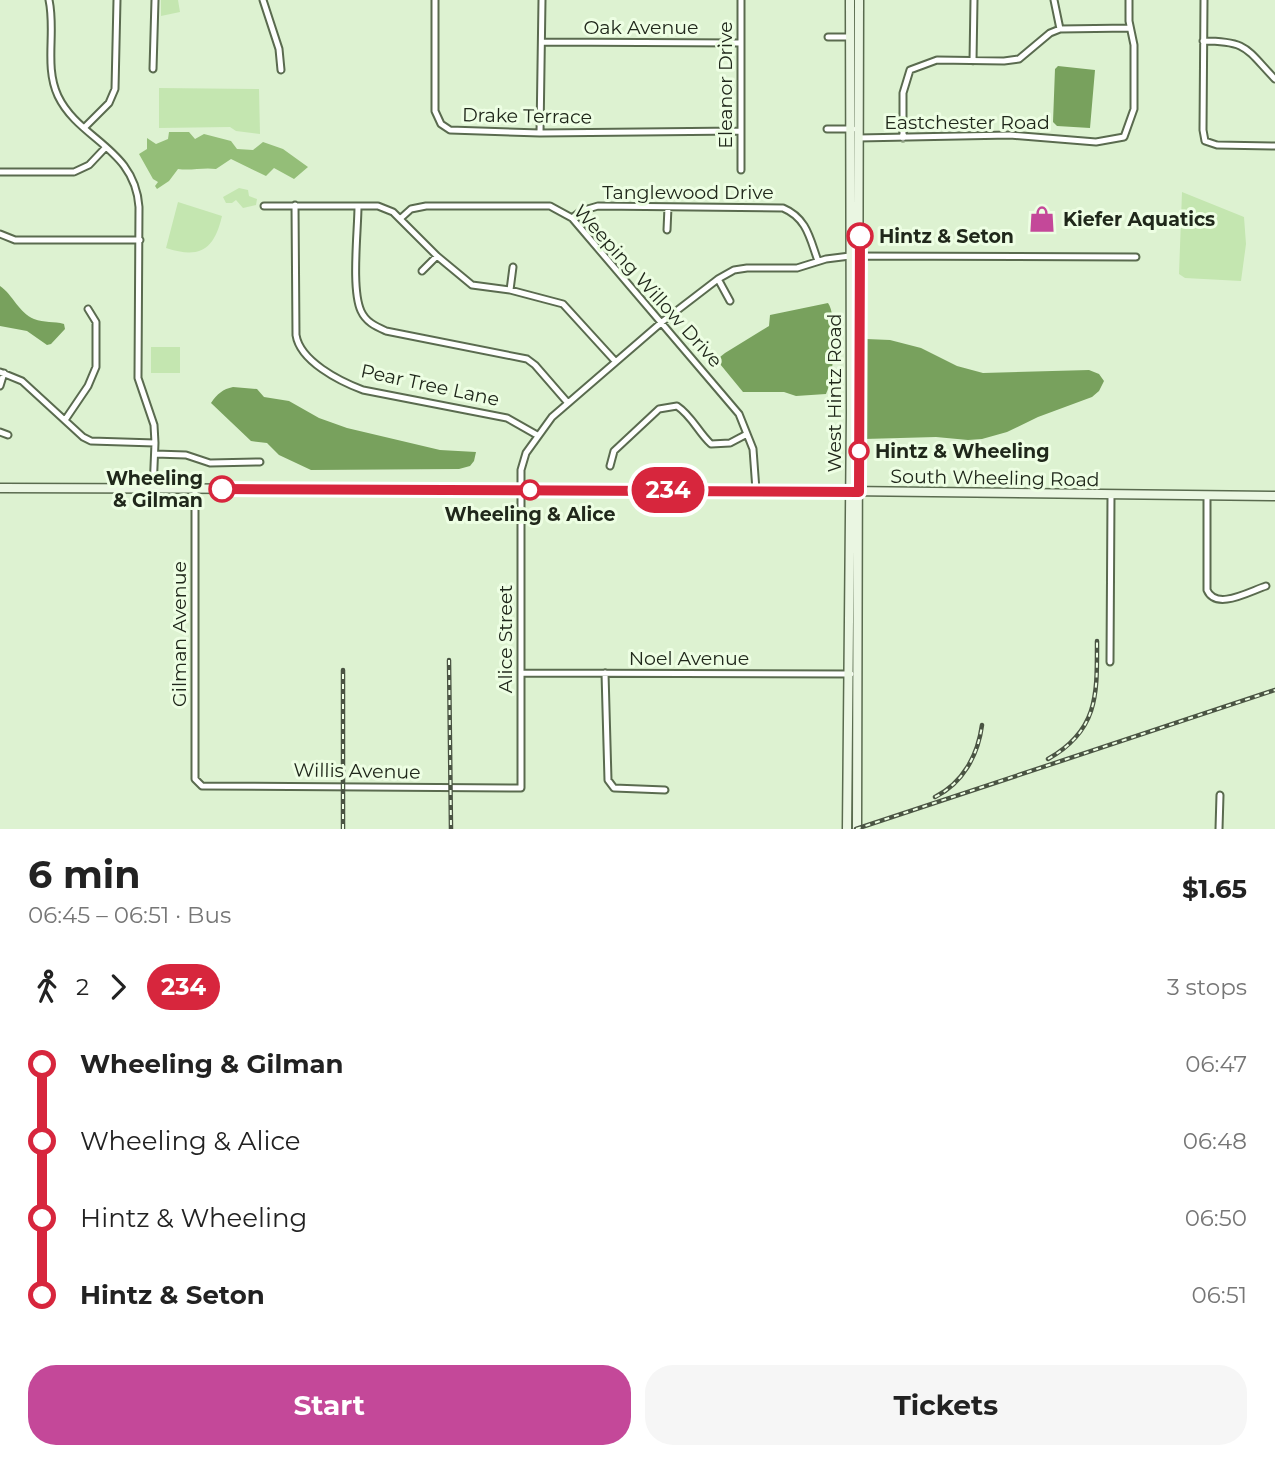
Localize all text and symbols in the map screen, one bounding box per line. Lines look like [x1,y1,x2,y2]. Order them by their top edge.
street label: Oak Avenue [583,16,699,39]
street label: Eleanor Drive [714,21,737,149]
street label: Drake Terrace [462,103,592,129]
street label: Eastchester Road [884,111,1050,134]
street label: Tanglewood Drive [602,181,774,204]
street label: Weeping Willow Drive [569,200,727,372]
shop icon: Kiefer Aquatics [1027,204,1057,234]
place label: Kiefer Aquatics [1063,208,1215,231]
marker: Hintz & Seton [847,223,873,249]
place label: Hintz & Seton [879,225,1014,248]
street label: West Hintz Road [823,314,846,473]
street label: Pear Tree Lane [359,359,501,411]
place label: Hintz & Wheeling [875,440,1050,463]
marker: Hintz & Wheeling [849,441,869,461]
street label: South Wheeling Road [890,465,1100,491]
place label: Wheeling & Gilman [106,467,203,512]
line badge: 234 [628,467,708,513]
text: 234 [646,475,690,504]
marker: Wheeling & Gilman [209,476,235,502]
marker: Wheeling & Alice [520,480,540,500]
place label: Wheeling & Alice [445,503,615,526]
street label: Gilman Avenue [168,561,191,707]
street label: Alice Street [494,585,517,693]
street label: Noel Avenue [629,647,749,670]
street label: Willis Avenue [293,758,421,784]
text: 6 min [28,851,141,898]
text: $1.65 [1182,873,1247,905]
text: 06:45 – 06:51 · Bus [28,901,231,929]
icon: walk [28,968,66,1006]
icon: forward [99,968,137,1006]
text: 234 [161,972,206,1001]
text: 2 [76,973,89,1001]
text: 3 stops [1167,973,1247,1001]
text: Wheeling & Gilman [80,1048,344,1080]
text: 06:47 [1185,1050,1247,1078]
text: Wheeling & Alice [80,1125,301,1157]
text: 06:48 [1183,1127,1247,1155]
text: Hintz & Wheeling [80,1202,307,1234]
text: 06:50 [1185,1204,1247,1232]
text: Hintz & Seton [80,1279,265,1311]
text: 06:51 [1192,1281,1247,1309]
button: Start [28,1365,631,1445]
button: Tickets [645,1365,1247,1445]

